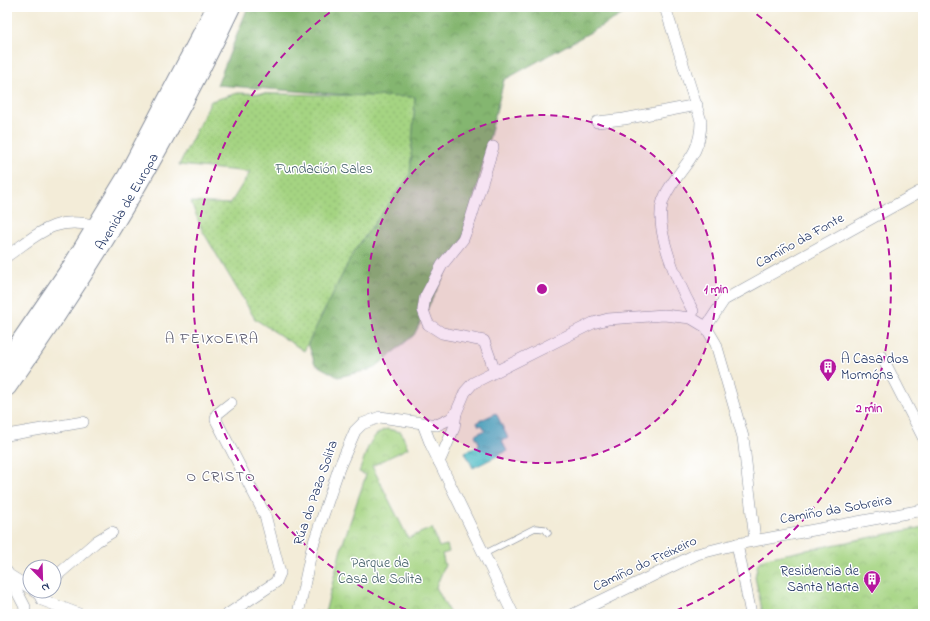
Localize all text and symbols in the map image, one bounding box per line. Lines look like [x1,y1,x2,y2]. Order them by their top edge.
street label: Avenida de Europa [90,149,164,254]
park label: Fundación Sales [274,159,373,180]
street label: Camiño da Fonte [752,208,849,274]
text: 1 min [704,281,728,299]
centre of rings [535,282,549,296]
district label: A FEIXOEIRA [165,328,259,350]
place label: A Casa dos Mormóns [841,349,909,386]
building icon: A Casa dos Mormóns [818,357,838,382]
text: 2 min [855,400,882,418]
street label: Rúa do Pazo Solita [288,438,344,548]
district label: O CRISTO [186,466,256,488]
street label: Camiño da Sobreira [778,490,894,530]
street label: Camiño do Freixeiro [589,531,701,597]
park label: Parque da Casa de Solita [338,553,422,590]
north arrow [22,559,62,599]
place label: Residencia de Santa Marta [780,561,860,598]
building icon: Residencia de Santa Marta [862,569,882,594]
text: N [39,578,52,596]

